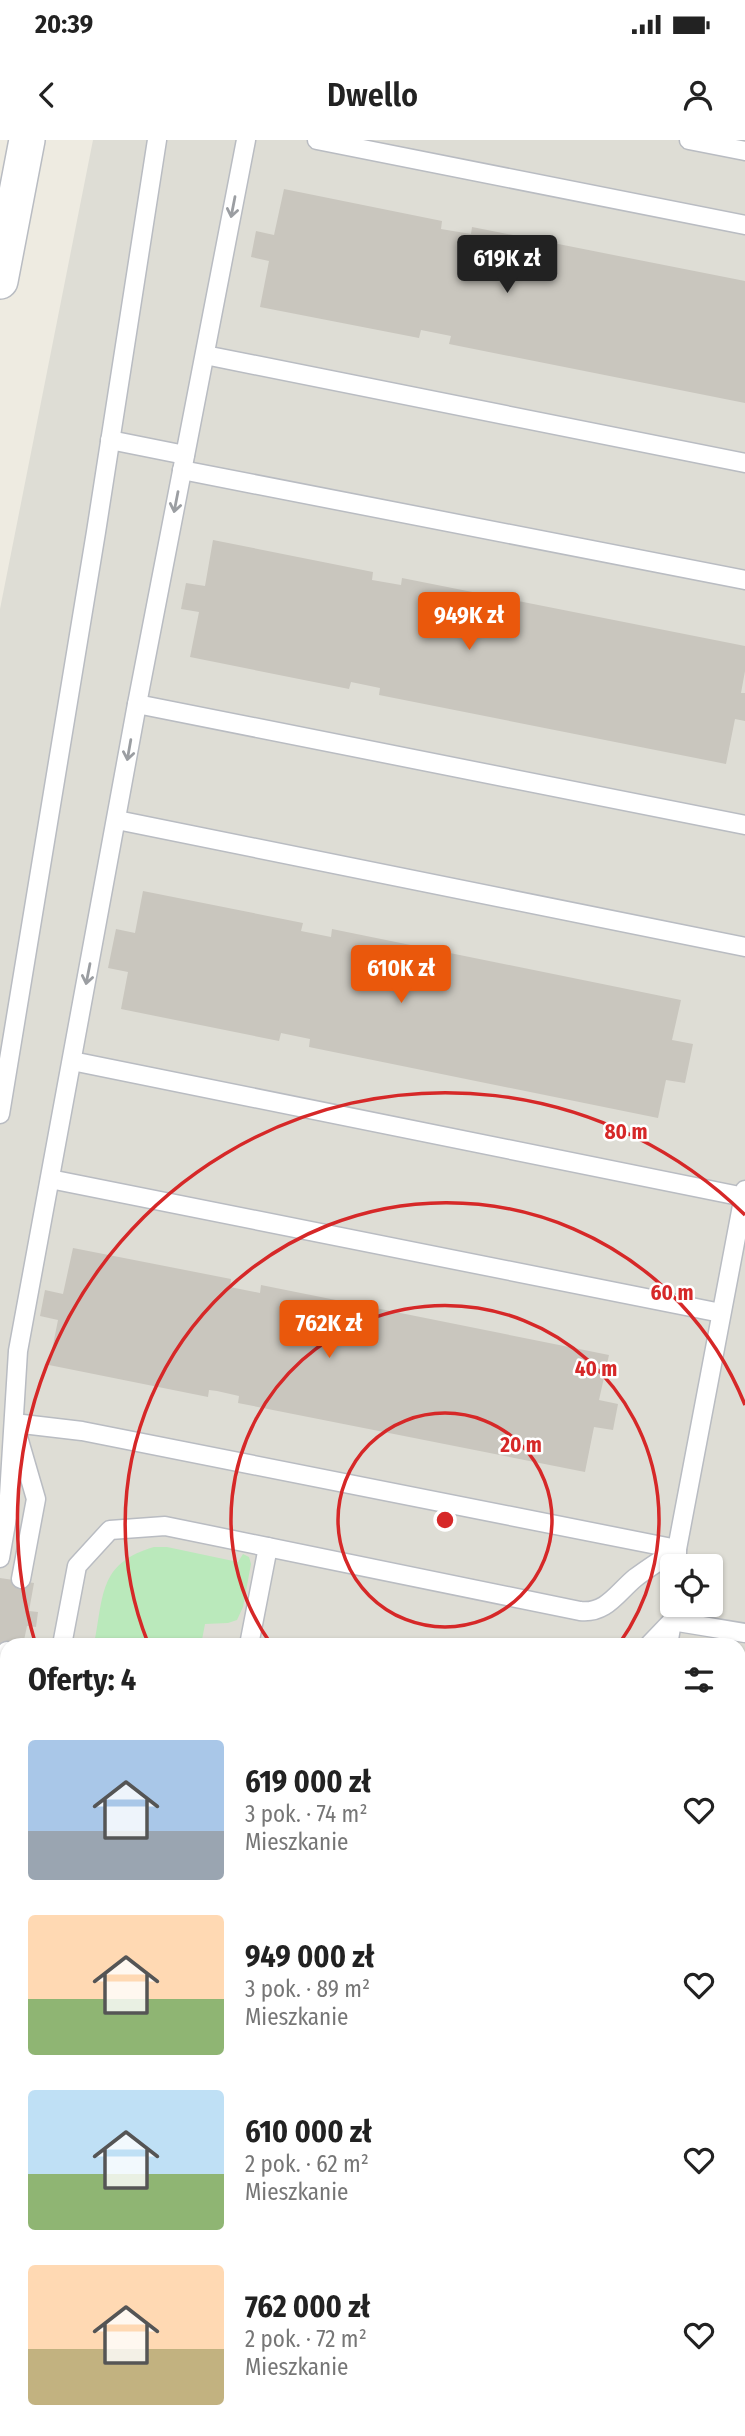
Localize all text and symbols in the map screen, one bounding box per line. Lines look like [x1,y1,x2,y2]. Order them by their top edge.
text: 20:39 [35,9,93,40]
icon: back [28,76,66,114]
text: Dwello [327,76,418,114]
icon: person [679,76,717,114]
one-way arrow [226,195,239,218]
pin: 619K zł [442,236,572,295]
text: 619K zł [473,244,541,272]
one-way arrow [168,491,182,513]
pin: 949K zł [404,592,534,652]
text: 949K zł [434,601,504,629]
one-way arrow [122,738,135,761]
pin: 610K zł [336,946,466,1005]
text: 610K zł [367,954,435,982]
one-way arrow [81,962,94,985]
text: 80 m [605,1119,647,1145]
text: 60 m [651,1280,693,1306]
pin: 762K zł [264,1300,394,1360]
text: 762K zł [296,1309,362,1337]
text: 40 m [575,1356,617,1382]
text: 20 m [499,1432,542,1458]
centre of rings [433,1508,457,1532]
map controls [660,1554,723,1617]
button: locate [660,1554,723,1617]
icon: filters [680,1661,718,1699]
text: Oferty: 4 [28,1662,136,1698]
text: 619 000 zł [245,1764,371,1800]
icon: home [84,1768,168,1852]
icon: heart [680,1791,718,1829]
text: 3 pok. · 74 m² [245,1800,367,1828]
text: Mieszkanie [245,1828,348,1856]
text: 949 000 zł [245,1939,374,1975]
icon: home [84,1943,168,2027]
icon: heart [680,1966,718,2004]
text: 3 pok. · 89 m² [245,1975,370,2003]
text: Mieszkanie [245,2003,348,2031]
text: 610 000 zł [245,2114,372,2150]
icon: home [84,2118,168,2202]
icon: heart [680,2141,718,2179]
text: 2 pok. · 62 m² [245,2150,369,2178]
text: Mieszkanie [245,2178,348,2206]
text: 762 000 zł [245,2289,370,2325]
icon: home [84,2293,168,2377]
icon: heart [680,2316,718,2354]
text: 2 pok. · 72 m² [245,2325,367,2353]
text: Mieszkanie [245,2353,348,2381]

